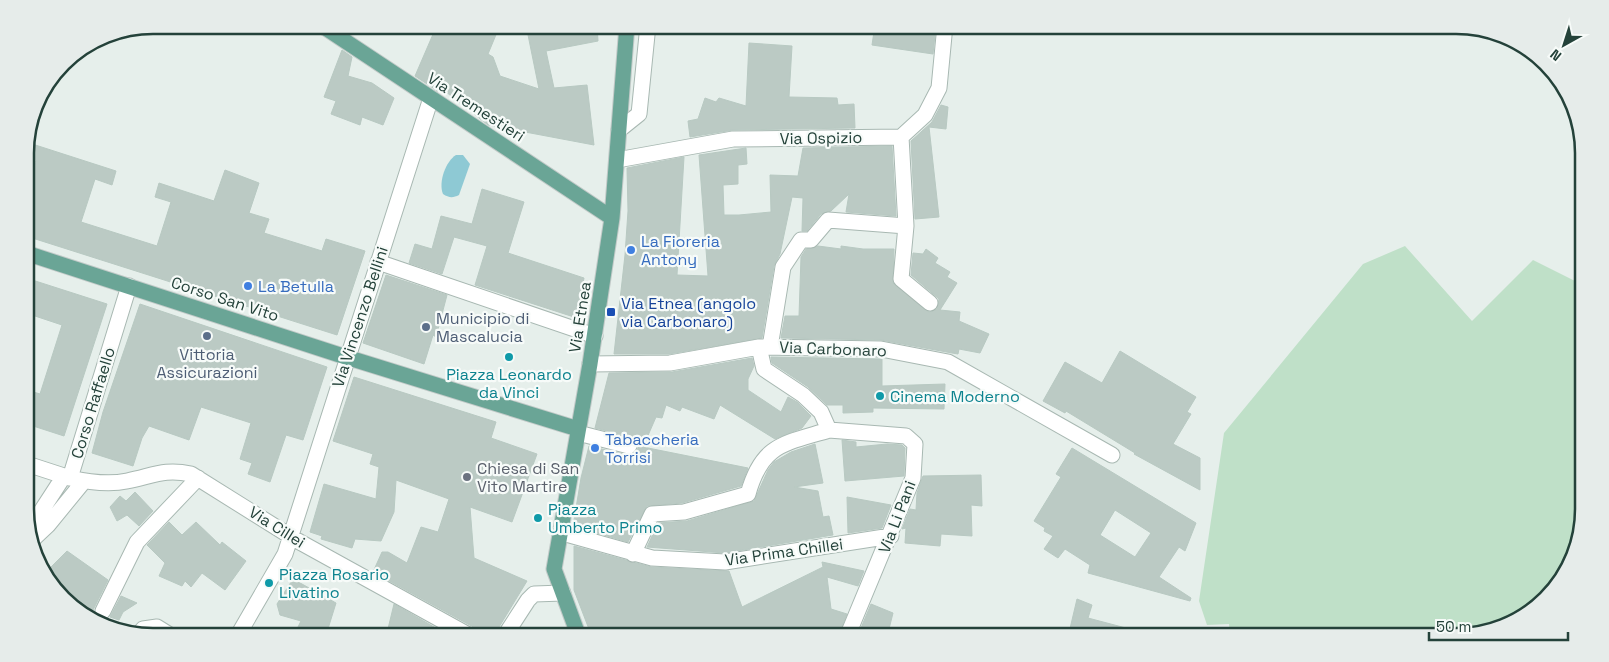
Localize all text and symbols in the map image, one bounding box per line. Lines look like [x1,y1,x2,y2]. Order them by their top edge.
north arrow [1539,20,1589,70]
text: N [1547,45,1565,65]
street label: Via Tremestieri [423,68,529,146]
street label: Via Ospizio [780,127,862,149]
place label: La Fioreria Antony [641,231,720,270]
street label: Via Vincenzo Bellini [327,244,393,390]
marker: La Fioreria Antony [625,244,637,256]
street label: Corso San Vito [169,272,281,326]
place label: La Betulla [258,276,334,297]
marker: La Betulla [242,280,254,292]
street label: Via Etnea [564,280,596,354]
place label: Via Etnea (angolo via Carbonaro) [621,293,756,332]
marker: Via Etnea (angolo via Carbonaro) [605,306,617,318]
place label: Municipio di Mascalucia [436,308,529,347]
marker: Municipio di Mascalucia [420,321,432,333]
marker: Vittoria Assicurazioni [201,330,213,342]
street label: Via Carbonaro [779,337,887,361]
place label: Vittoria Assicurazioni [156,344,258,383]
street label: Corso Raffaello [66,345,120,461]
marker: Piazza Leonardo da Vinci [503,351,515,363]
place label: Piazza Leonardo da Vinci [446,364,572,403]
place label: Cinema Moderno [890,386,1020,407]
marker: Cinema Moderno [874,390,886,402]
place label: Tabaccheria Torrisi [605,429,699,468]
marker: Tabaccheria Torrisi [589,442,601,454]
place label: Chiesa di San Vito Martire [477,458,579,497]
marker: Chiesa di San Vito Martire [461,471,473,483]
street label: Via Li Pani [874,478,920,556]
place label: Piazza Umberto Primo [548,499,663,538]
street label: Via Cillei [245,502,309,552]
marker: Piazza Umberto Primo [532,512,544,524]
street label: Via Prima Chillei [724,533,844,571]
place label: Piazza Rosario Livatino [279,564,389,603]
marker: Piazza Rosario Livatino [263,577,275,589]
scale bar [1429,610,1568,642]
text: 50 m [1436,617,1471,636]

